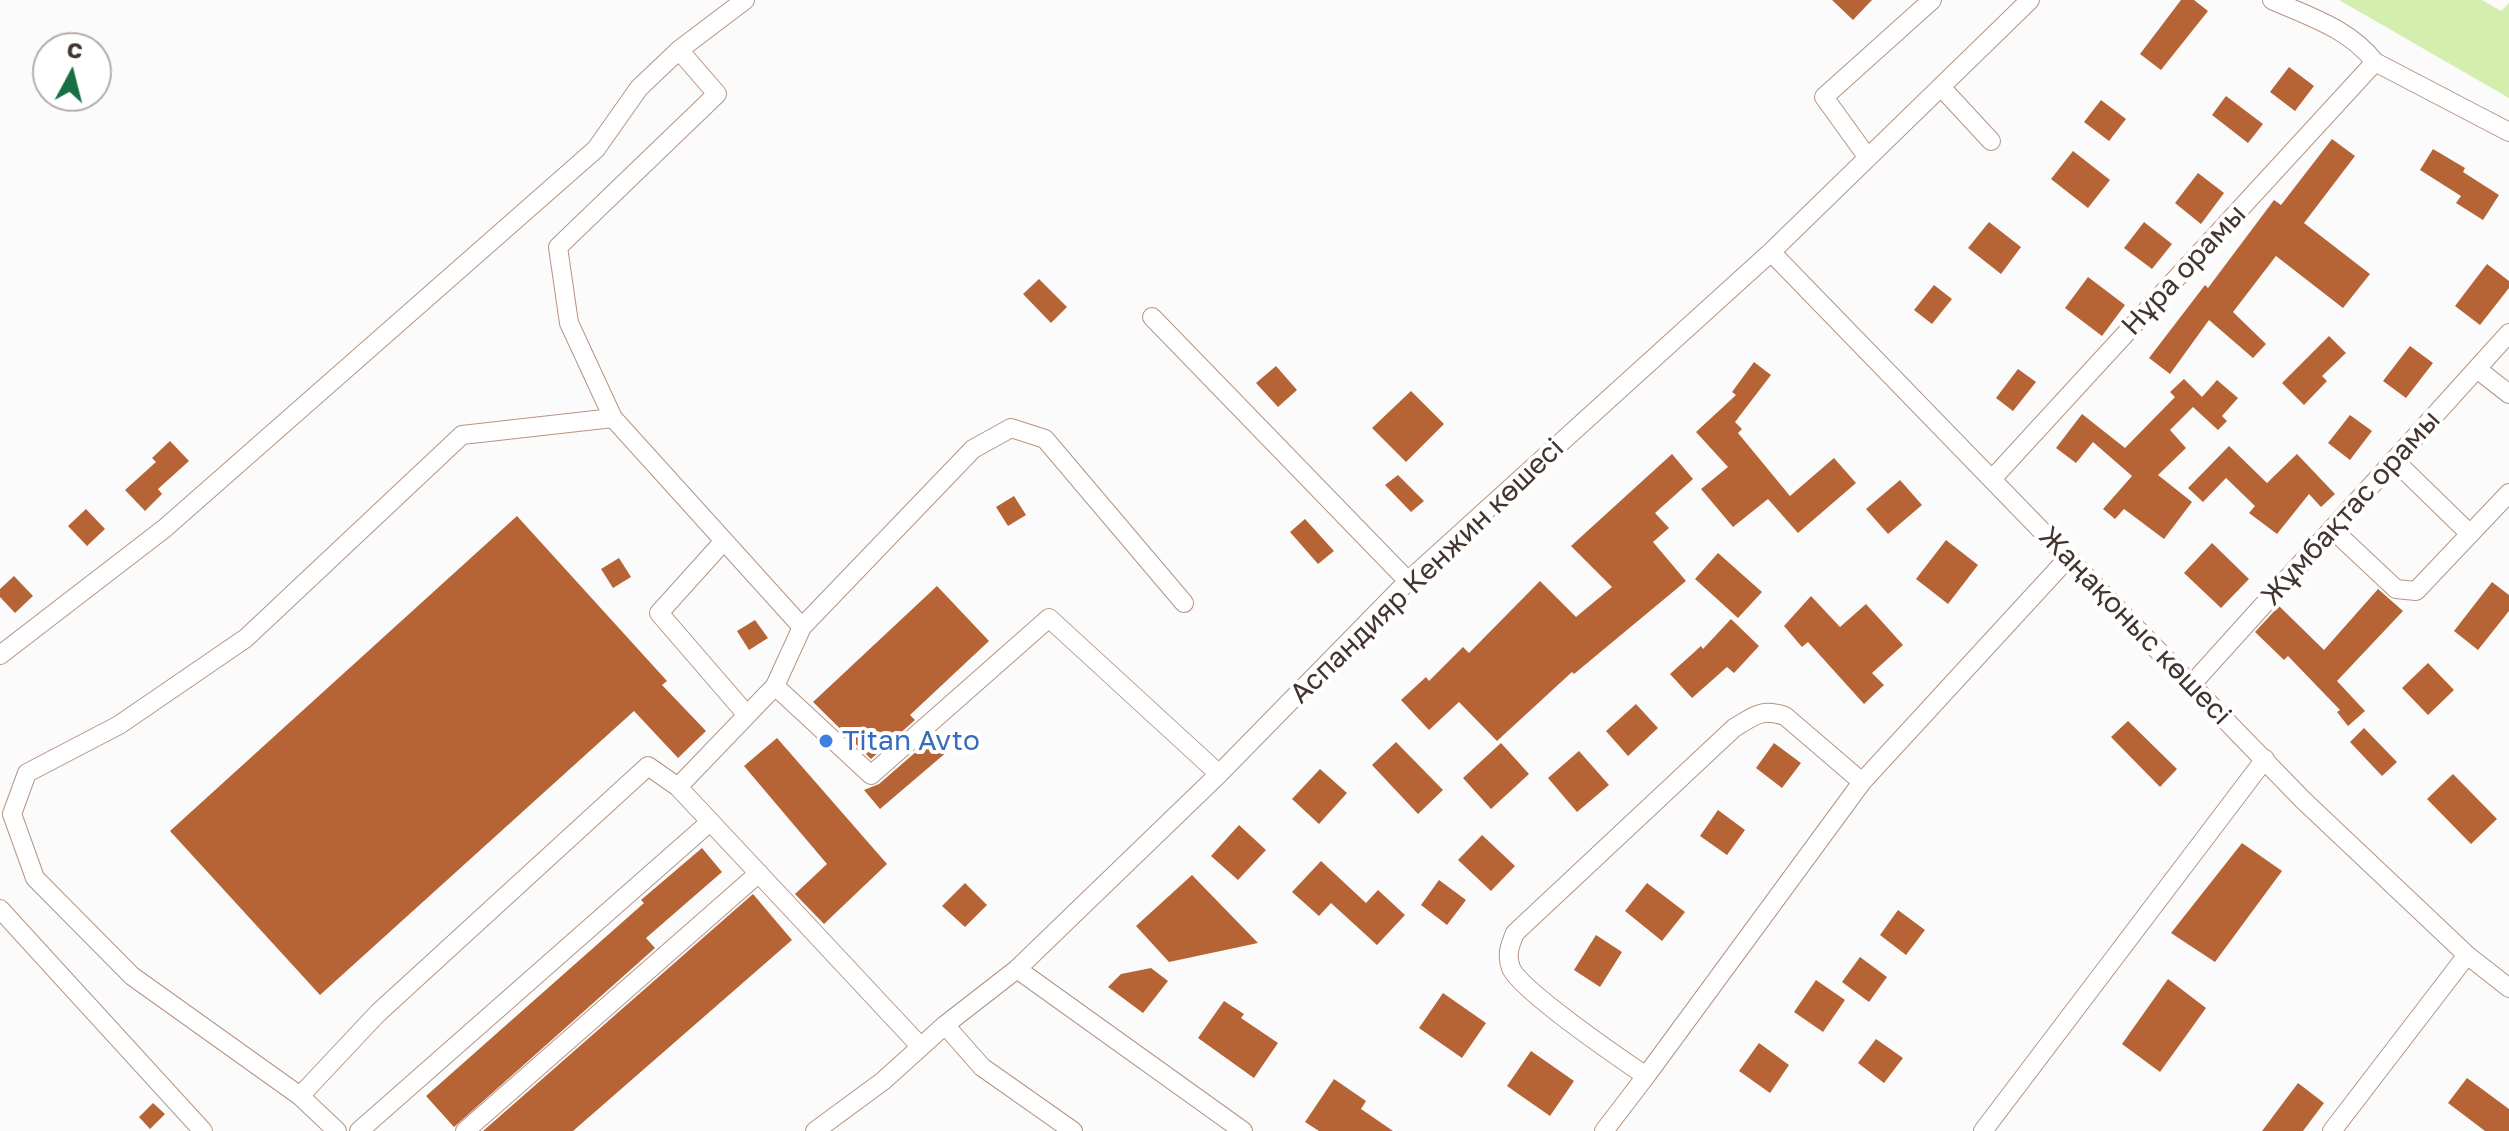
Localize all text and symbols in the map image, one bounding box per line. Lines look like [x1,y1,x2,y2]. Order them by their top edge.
north arrow [32,32,112,112]
text: С [65,35,84,64]
street label: Нұра орамы [2115,198,2253,342]
street label: Жұмбақтас орамы [2254,403,2448,613]
street label: Аспандияр Кенжин көшесі [1283,431,1571,711]
street label: Жаңақоныс көшесі [2032,520,2238,732]
place label: Titan Avto [842,724,980,758]
marker: Titan Avto [817,732,835,750]

